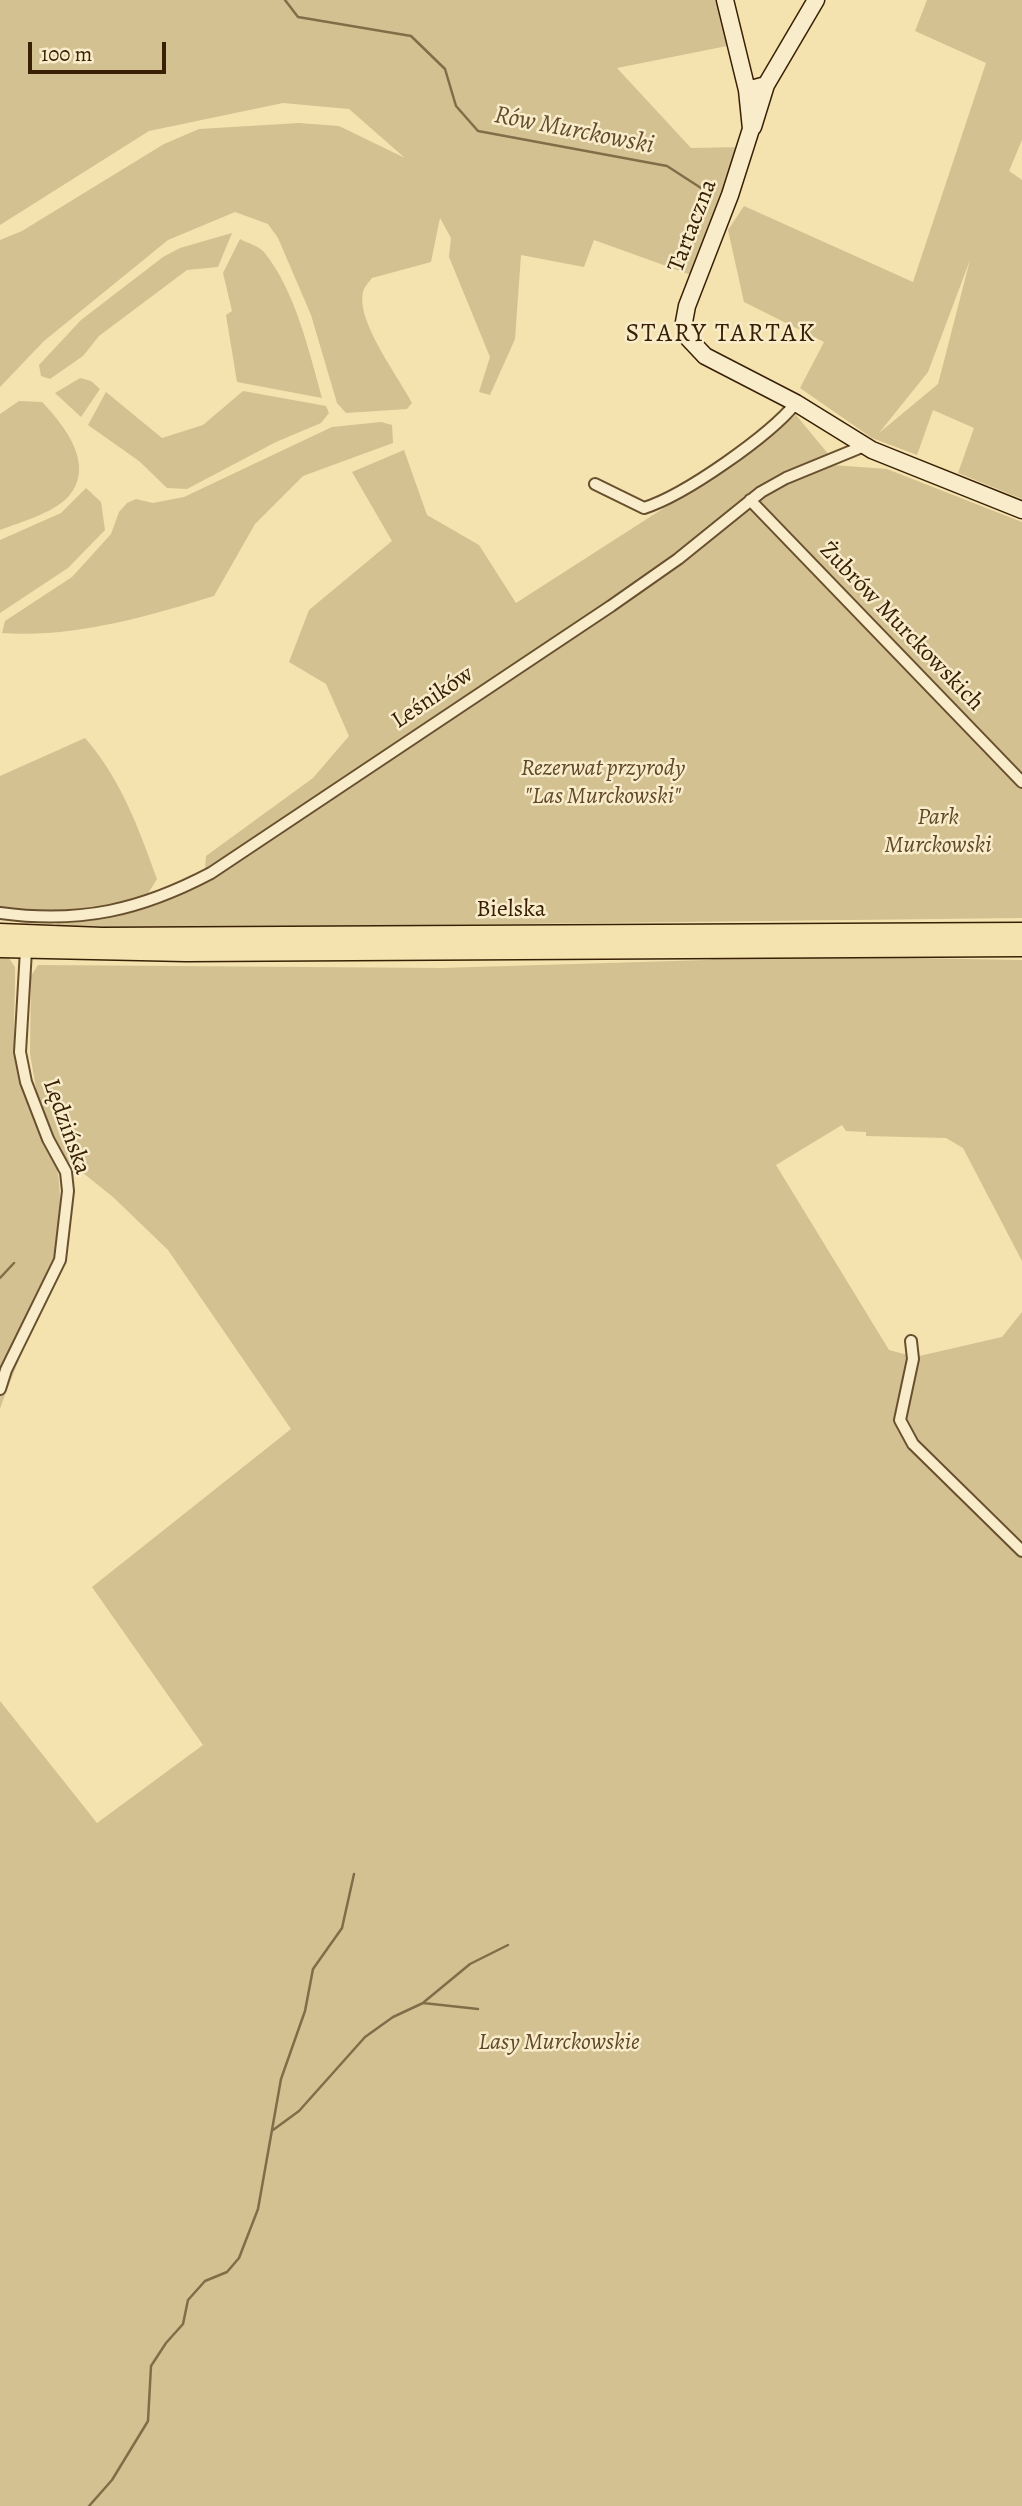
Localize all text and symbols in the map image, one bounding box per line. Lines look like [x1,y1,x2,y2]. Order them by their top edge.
scale bar [32,28,170,72]
text: 100 m [41,40,92,68]
water label: Rów Murckowski [492,100,656,162]
street label: Tartaczna [662,176,724,276]
district label: STARY TARTAK [627,319,815,351]
street label: Żubrów Murckowskich [813,536,989,718]
street label: Leśników [387,660,479,736]
park label: Rezerwat przyrody "Las Murckowski" [521,755,685,811]
park label: Park Murckowski [884,804,992,860]
street label: Bielska [476,896,546,924]
street label: Lędzińska [35,1075,97,1179]
park label: Lasy Murckowskie [478,2029,640,2057]

